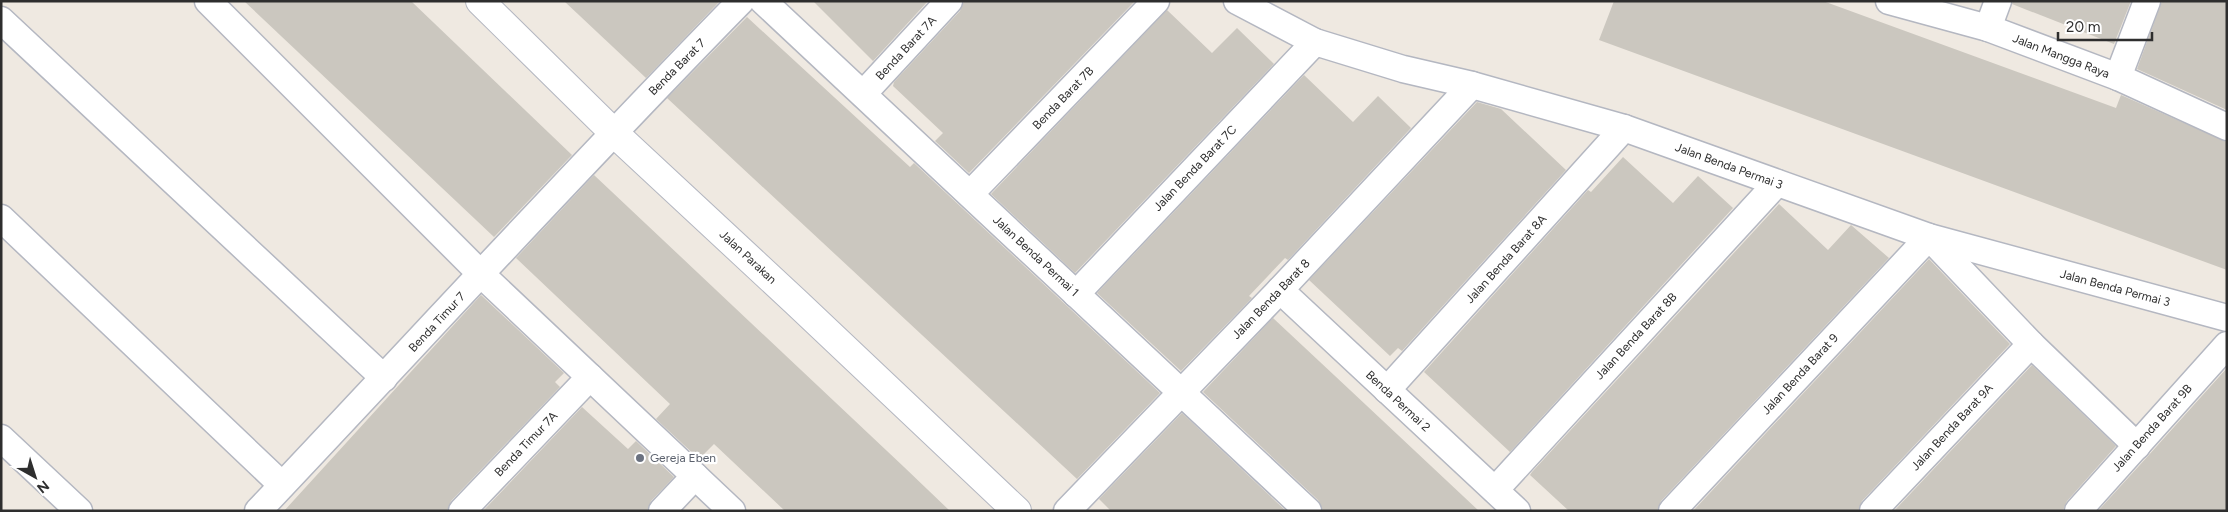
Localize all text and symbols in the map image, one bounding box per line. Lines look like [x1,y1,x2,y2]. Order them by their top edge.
scale bar [2058,10,2152,42]
street label: Benda Barat 7A [873,13,939,83]
text: 20 m [2066,18,2100,36]
street label: Jalan Mangga Raya [2011,31,2111,81]
street label: Benda Barat 7 [646,35,709,98]
street label: Benda Barat 7B [1030,64,1096,132]
street label: Jalan Benda Barat 7C [1150,122,1240,214]
street label: Jalan Benda Permai 3 [1673,140,1785,192]
street label: Jalan Benda Barat 8A [1463,212,1549,306]
street label: Jalan Benda Permai 1 [990,213,1082,299]
street label: Jalan Parakan [717,227,779,287]
street label: Jalan Benda Barat 8 [1229,256,1313,342]
street label: Jalan Benda Permai 3 [2058,267,2172,309]
street label: Benda Timur 7 [406,289,469,355]
street label: Jalan Benda Barat 8B [1592,290,1680,382]
street label: Jalan Benda Barat 9 [1759,331,1841,417]
street label: Benda Permai 2 [1363,368,1433,434]
street label: Jalan Benda Barat 9A [1908,381,1996,473]
street label: Jalan Benda Barat 9B [2109,381,2195,475]
street label: Benda Timur 7A [492,409,560,479]
place label: Gereja Eben [650,451,716,465]
north arrow [10,452,60,502]
marker: Gereja Eben [634,452,646,464]
text: N [33,477,52,497]

